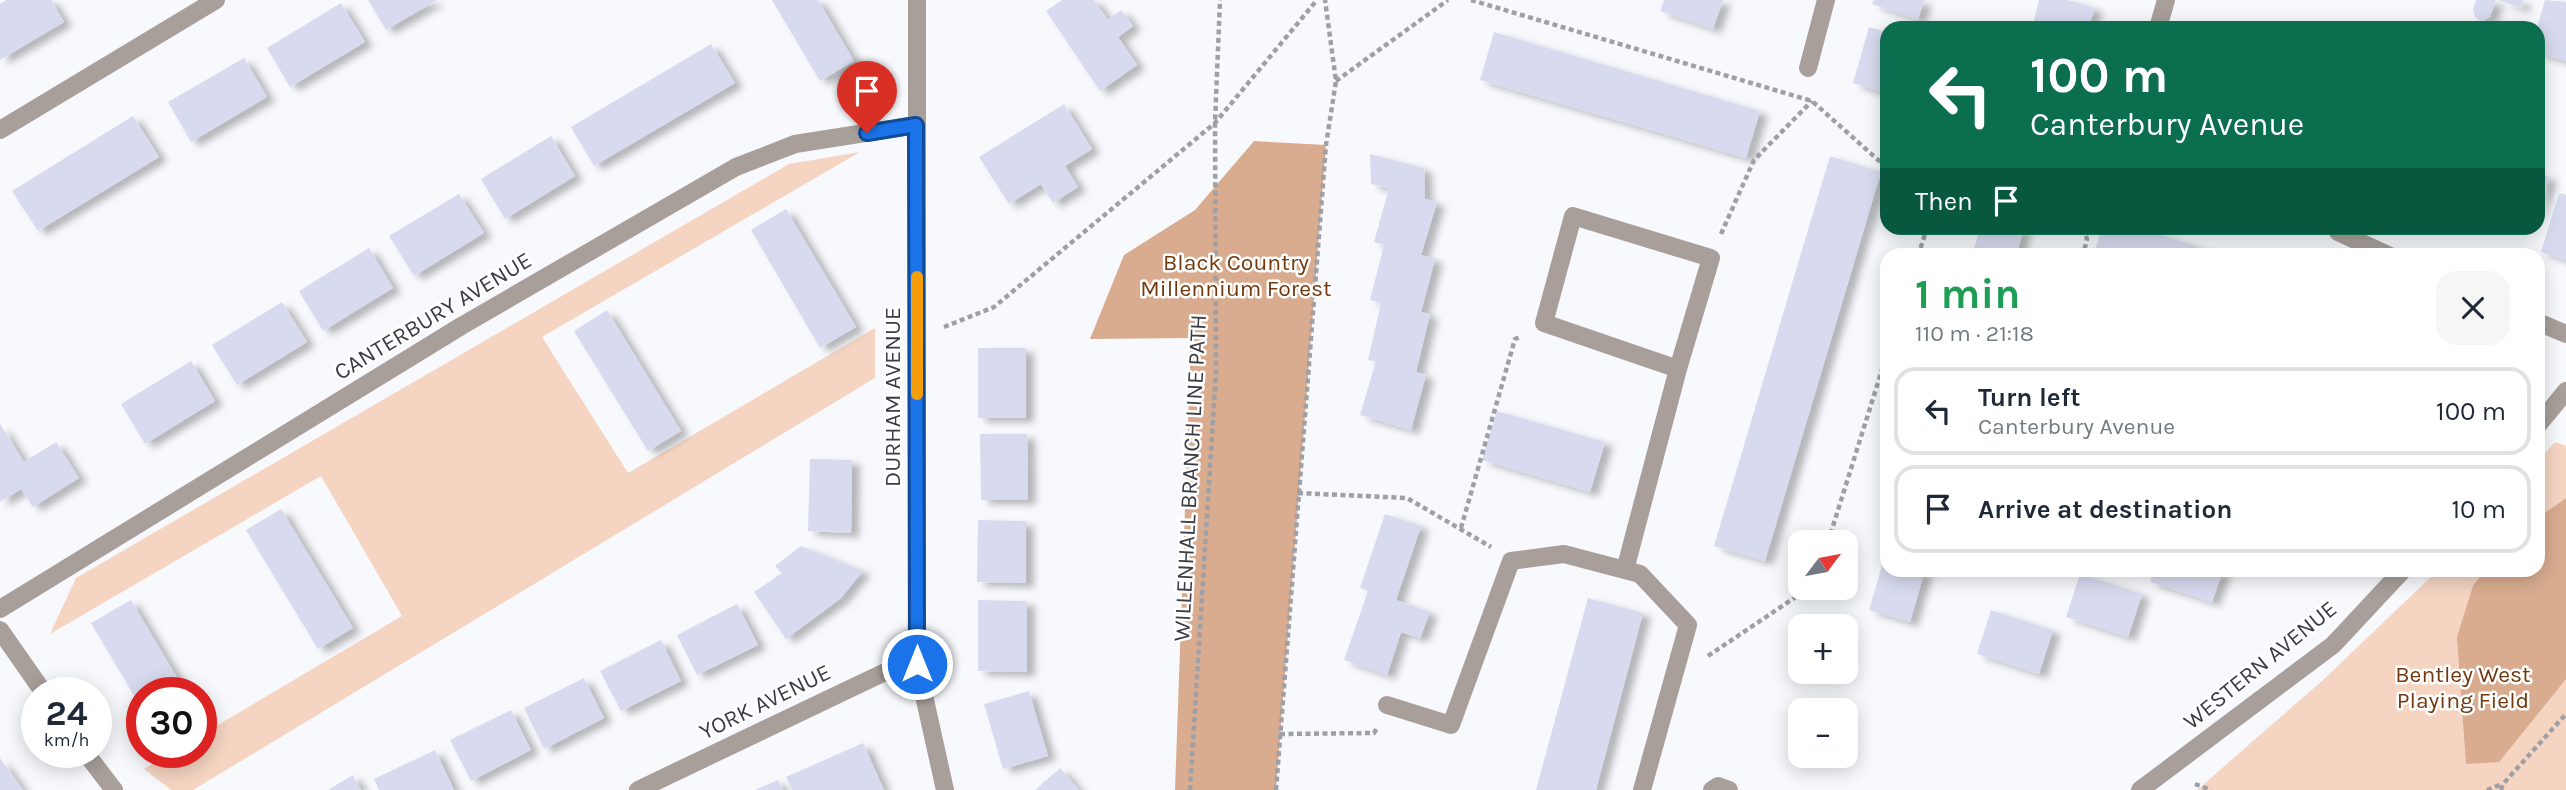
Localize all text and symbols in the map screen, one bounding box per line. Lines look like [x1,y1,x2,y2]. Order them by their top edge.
text: 100 m [2030,47,2168,104]
icon: left [1915,49,2006,140]
pin [837,61,897,133]
icon: arrive [848,72,886,110]
text: Canterbury Avenue [2030,106,2304,143]
icon: arrive [1987,182,2025,220]
text: Then [1915,186,1973,217]
street label: CANTERBURY AVENUE [330,246,536,386]
park label: Black Country Millennium Forest [1140,249,1332,302]
text: 1 min [1915,269,2020,319]
button: close [2436,271,2510,345]
street label: DURHAM AVENUE [879,307,906,487]
street label: WILLENHALL BRANCH LINE PATH [1168,314,1212,642]
text: 110 m · 21:18 [1915,320,2034,347]
text: Turn left [1978,382,2080,413]
icon: left [1919,392,1957,430]
text: 100 m [2436,396,2506,427]
text: Canterbury Avenue [1978,413,2175,440]
icon: arrive [1919,490,1957,528]
text: Arrive at destination [1978,494,2232,525]
text: 10 m [2451,494,2506,525]
north arrow [1788,530,1858,600]
map controls [1788,530,1858,768]
street label: WESTERN AVENUE [2178,595,2342,735]
button: + [1788,614,1858,684]
position arrow [880,627,954,701]
street label: YORK AVENUE [695,659,835,745]
park label: Bentley West Playing Field [2395,661,2531,714]
speed limit sign: 30 [126,677,217,768]
text: 24 [46,693,88,734]
button: − [1788,698,1858,768]
text: km/h [44,729,89,751]

